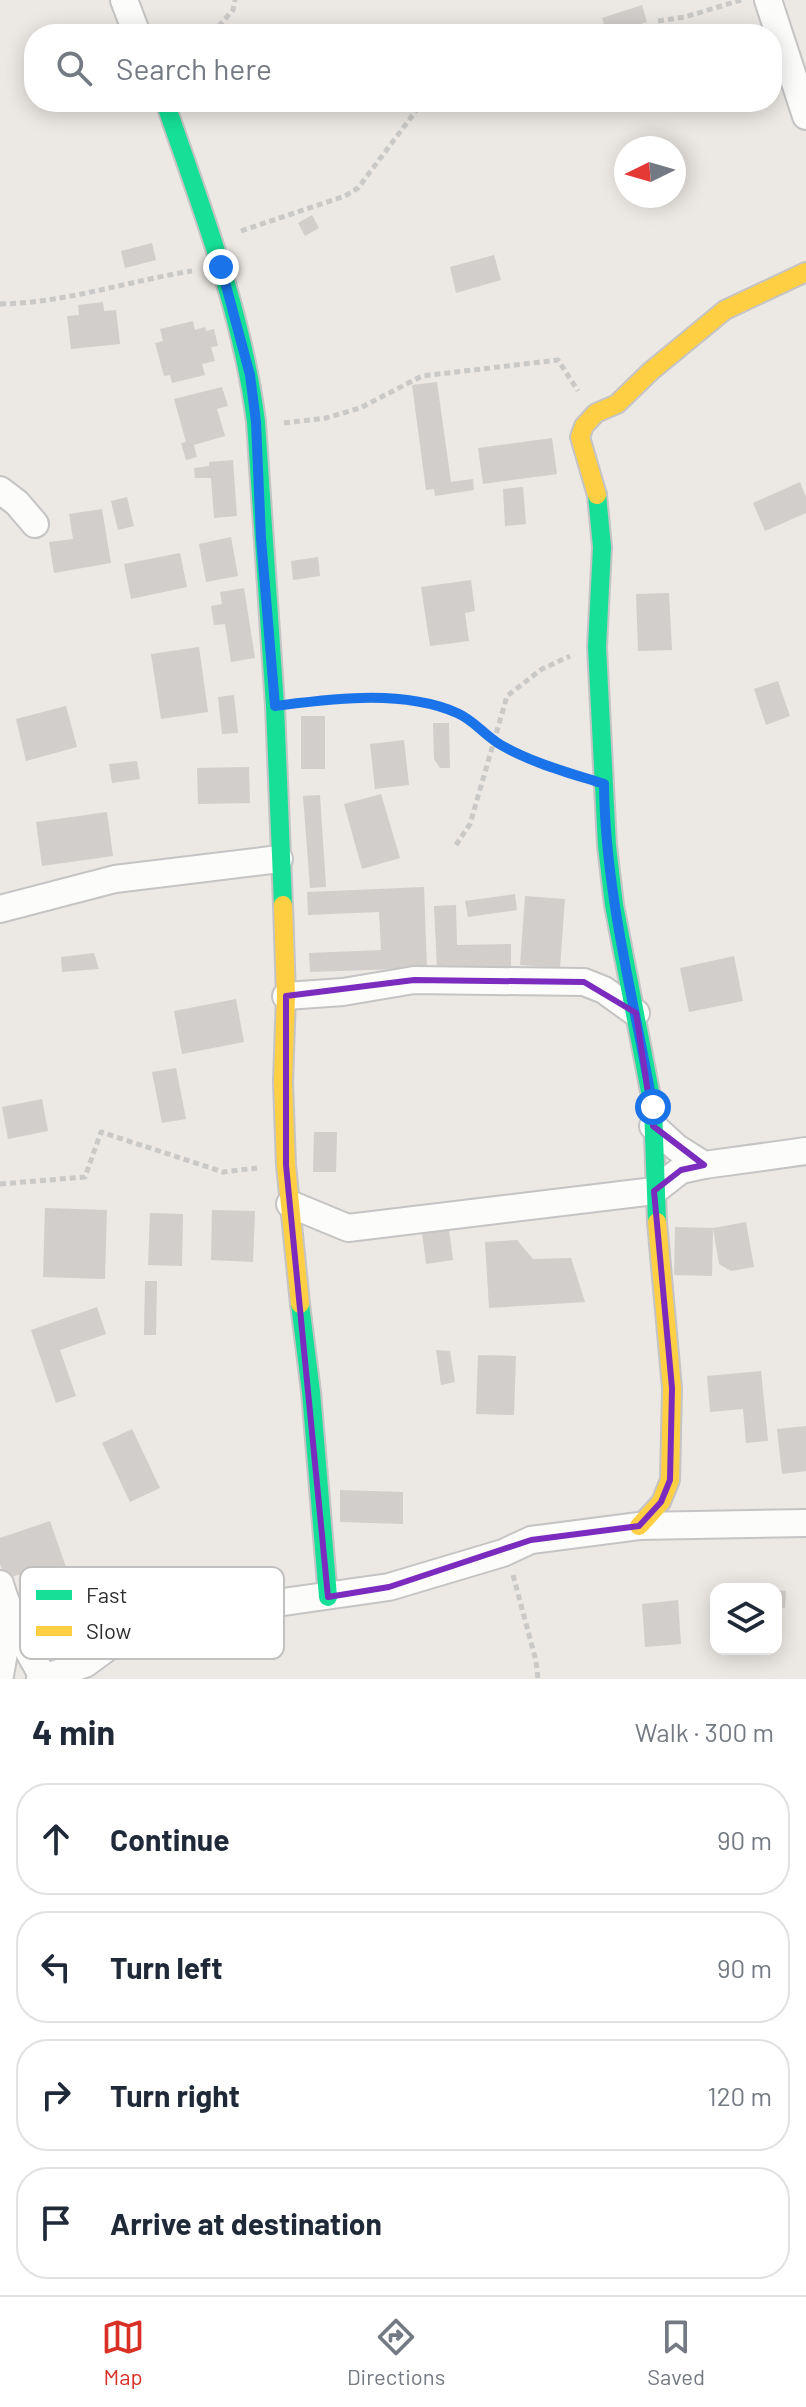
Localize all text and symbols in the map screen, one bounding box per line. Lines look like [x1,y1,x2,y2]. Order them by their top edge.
search box [24,24,782,112]
icon: search [52,46,96,90]
text: Search here [116,50,272,86]
north arrow [614,136,686,208]
route end [203,249,239,285]
route start [635,1089,671,1125]
legend [20,1567,284,1659]
text: Fast [86,1581,128,1607]
map controls [710,1583,782,1655]
button: layers [710,1583,782,1655]
text: Slow [86,1617,131,1643]
text: 4 min [32,1711,115,1752]
text: Walk · 300 m [635,1716,774,1747]
icon: ahead [34,1817,78,1861]
text: Continue [110,1821,230,1857]
text: 90 m [717,1824,772,1855]
icon: left [34,1945,78,1989]
text: Turn left [110,1949,223,1985]
text: 90 m [717,1952,772,1983]
icon: right [34,2073,78,2117]
text: Turn right [110,2077,240,2113]
text: 120 m [708,2080,772,2111]
icon: arrive [34,2201,78,2245]
text: Arrive at destination [110,2205,382,2241]
tab: Map [101,2315,145,2389]
tab: Directions [347,2315,445,2389]
tab: Saved [647,2315,705,2389]

